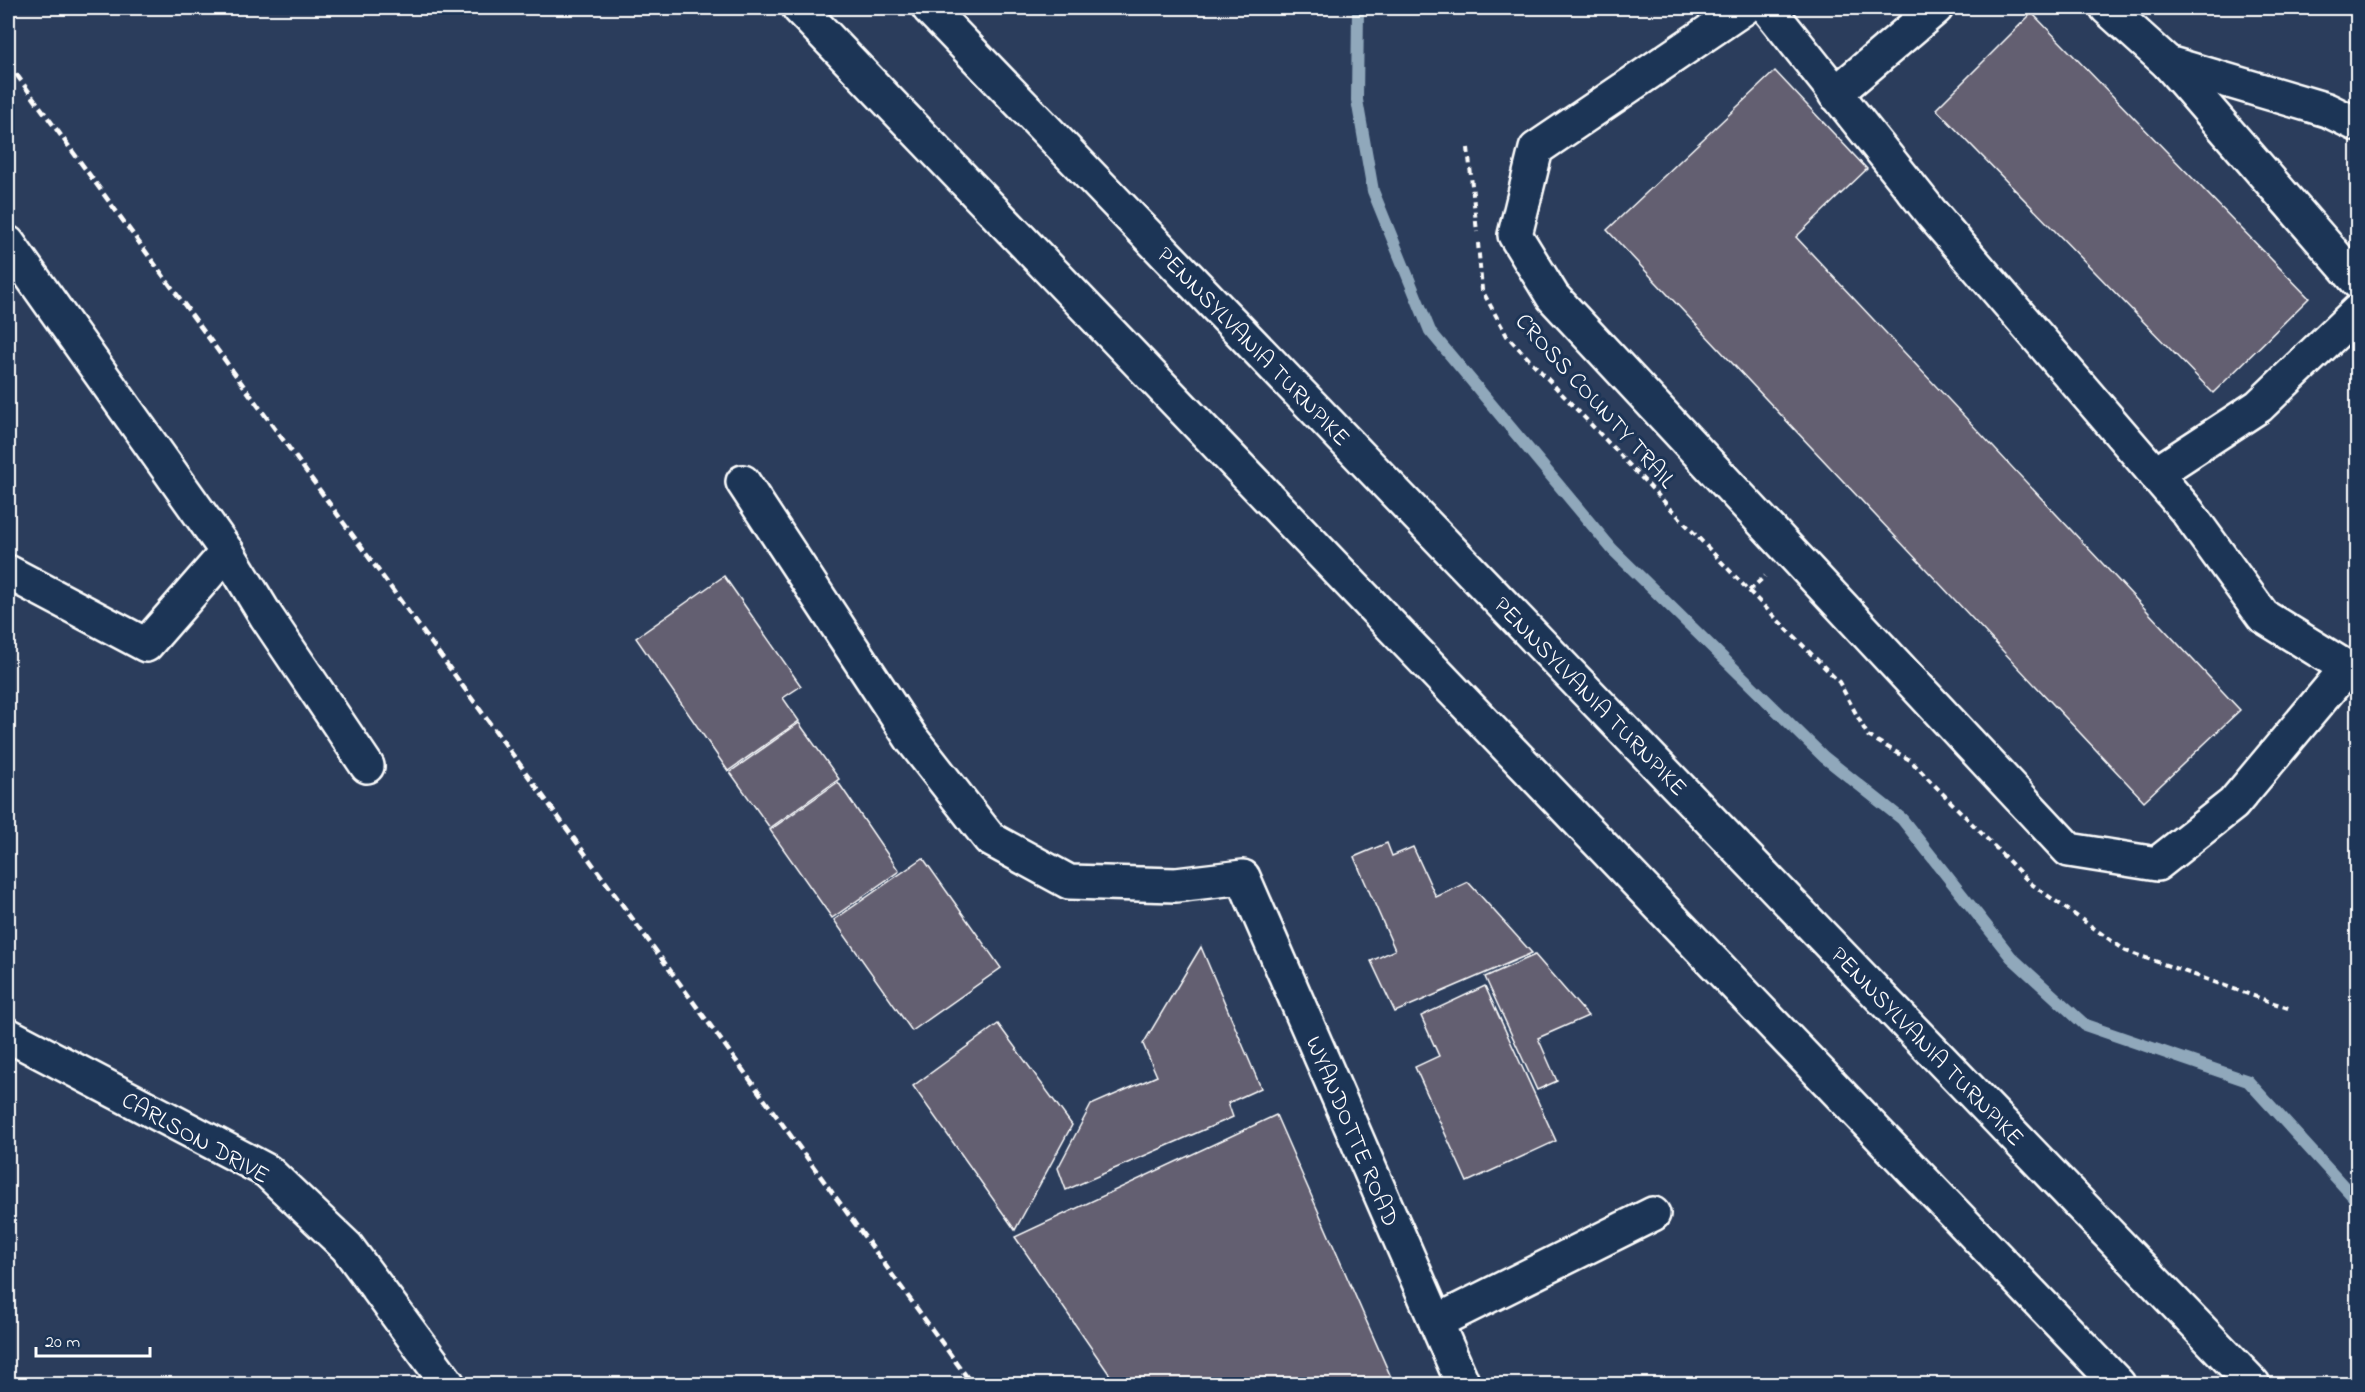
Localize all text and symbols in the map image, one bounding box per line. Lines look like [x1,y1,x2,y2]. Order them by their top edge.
street label: PENNSYLVANIA TURNPIKE [1147,240,1357,456]
street label: CROSS COUNTY TRAIL [1506,306,1683,497]
street label: PENNSYLVANIA TURNPIKE [1484,590,1694,806]
street label: PENNSYLVANIA TURNPIKE [1821,940,2031,1156]
street label: WYANDOTTE ROAD [1295,1031,1407,1233]
street label: CARLSON DRIVE [114,1084,275,1194]
scale bar [36,1320,150,1358]
text: 20 m [45,1330,80,1356]

